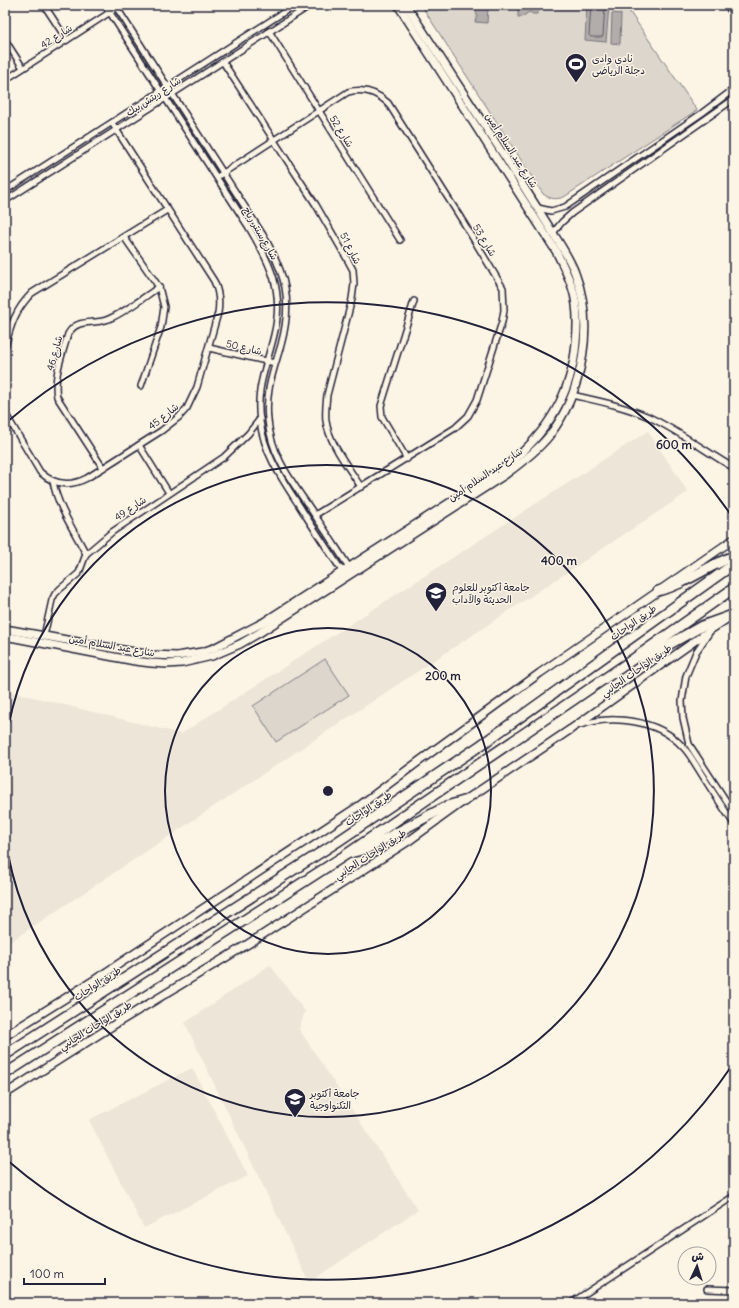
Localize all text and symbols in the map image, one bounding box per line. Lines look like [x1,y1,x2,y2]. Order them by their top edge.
street label: شارع 42 [38,21,75,52]
sports icon: نادي وادى دجلة الرياضى [563,51,589,84]
place label: نادي وادى دجلة الرياضى [592,52,645,78]
street label: شارع ريتش بيك [123,74,184,120]
street label: شارع عبد السلام أمين [482,110,541,191]
street label: شارع 52 [326,113,357,150]
street label: شارع سنتر رباح [239,204,281,263]
street label: شارع 53 [469,222,499,260]
street label: شارع 51 [336,230,364,267]
street label: شارع 46 [44,334,66,372]
street label: شارع 50 [224,337,263,359]
street label: شارع 45 [145,400,182,433]
text: 600 m [656,437,693,452]
street label: شارع عبد السلام أمين [446,445,526,505]
street label: شارع 49 [112,493,149,525]
text: 400 m [541,553,578,568]
school or university icon: جامعة أكتوبر للعلوم الحديثة والآداب [423,580,449,613]
place label: جامعة أكتوبر للعلوم الحديثة والآداب [452,581,530,606]
street label: طريق الواحات [608,602,659,643]
street label: شارع عبد السلام أمين [68,632,156,660]
street label: طريق الواحات الجانبي [598,641,676,702]
text: 200 m [425,668,461,683]
centre of rings [321,784,335,798]
street label: طريق الواحات [342,788,394,829]
street label: طريق الواحات الجانبي [332,826,410,885]
street label: طريق الواحات [71,963,123,1004]
street label: طريق الواحات الجانبي [56,998,136,1056]
school or university icon: جامعة أكتوبر التكنواوجية [282,1086,308,1119]
place label: جامعة أكتوبر التكنواوجية [309,1087,360,1113]
north arrow [677,1246,717,1286]
text: ش [691,1249,704,1263]
scale bar [24,1260,105,1286]
text: 100 m [30,1266,64,1281]

